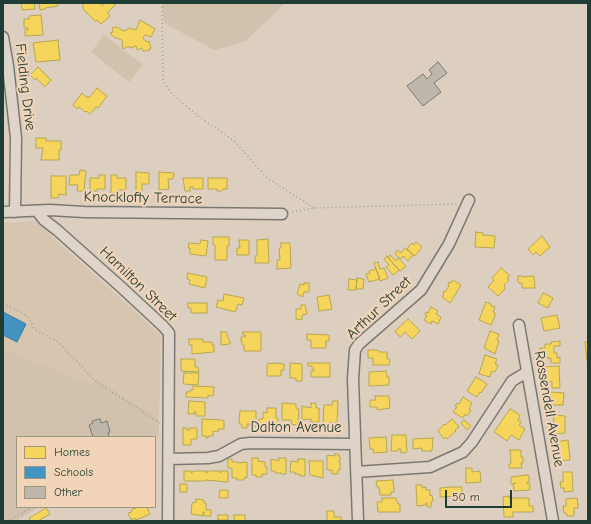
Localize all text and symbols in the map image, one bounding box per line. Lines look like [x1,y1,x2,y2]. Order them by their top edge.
street label: Fielding Drive [11,42,39,132]
street label: Knocklofty Terrace [83,188,203,208]
street label: Hamilton Street [96,243,180,325]
street label: Arthur Street [343,273,415,343]
street label: Rossendell Avenue [530,350,568,468]
street label: Dalton Avenue [250,419,342,437]
legend [16,436,156,508]
text: Homes [54,445,90,459]
text: Schools [54,465,93,479]
scale bar [447,482,514,508]
text: Other [54,485,82,499]
text: 50 m [452,490,480,504]

